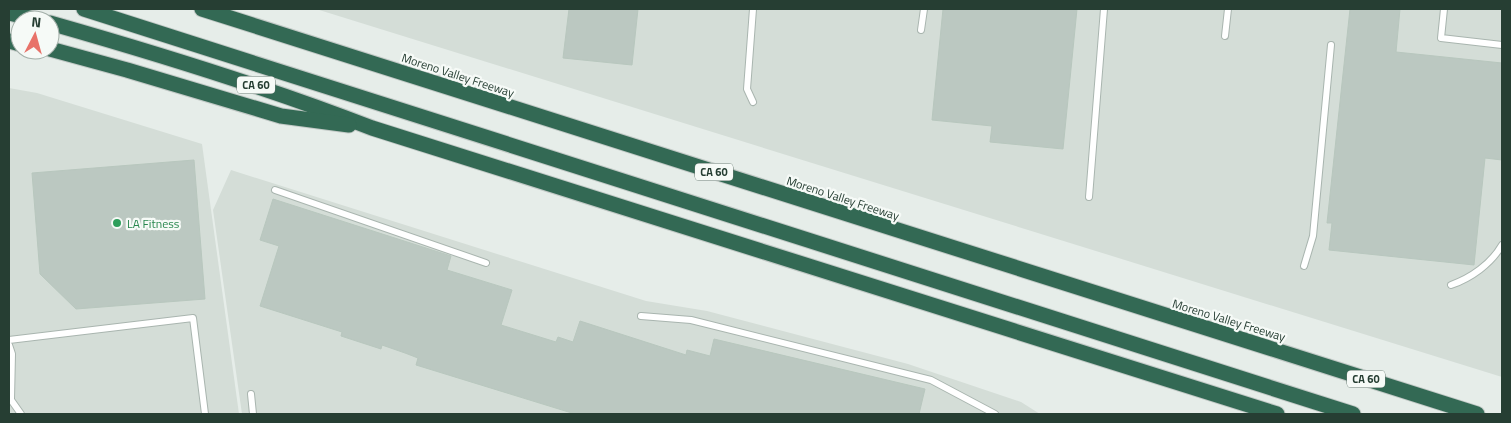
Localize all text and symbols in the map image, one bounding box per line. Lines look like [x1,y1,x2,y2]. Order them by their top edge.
north arrow [10,10,60,60]
text: N [30,11,42,33]
street label: Moreno Valley Freeway [399,48,517,102]
road number: CA 60 [237,76,275,94]
road number: CA 60 [695,163,733,180]
street label: Moreno Valley Freeway [784,171,902,225]
place label: LA Fitness [127,214,180,233]
marker: LA Fitness [111,217,123,229]
street label: Moreno Valley Freeway [1170,294,1288,346]
road number: CA 60 [1347,370,1385,388]

